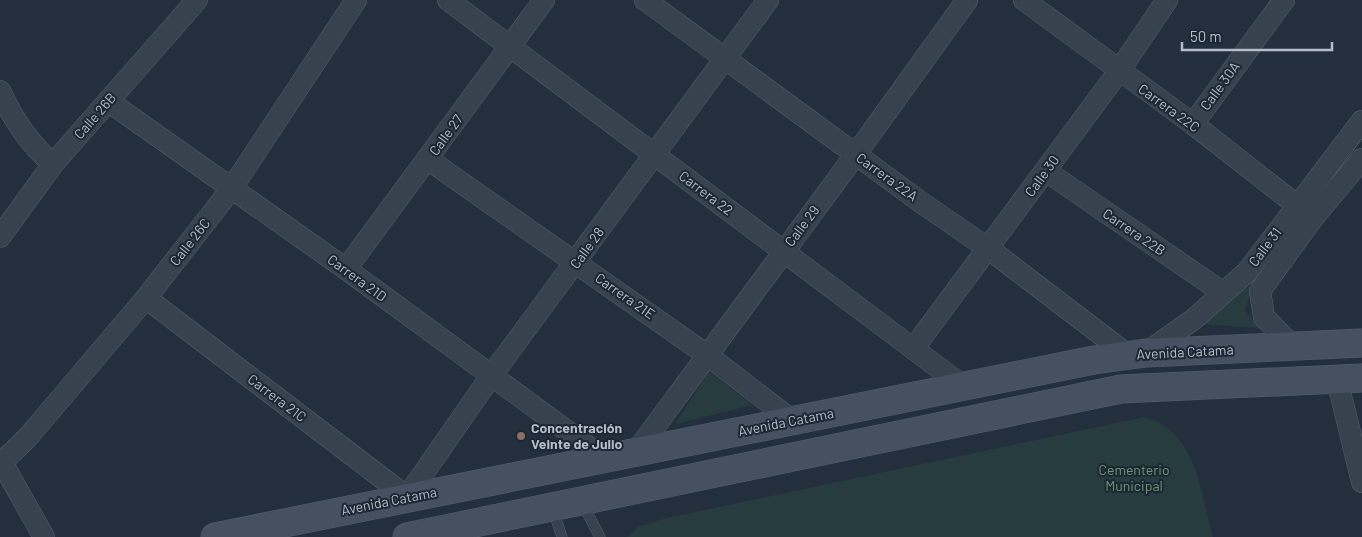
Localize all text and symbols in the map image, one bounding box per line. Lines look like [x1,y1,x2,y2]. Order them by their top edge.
scale bar [1182,20,1332,52]
text: 50 m [1190,27,1222,45]
street label: Calle 30A [1196,58,1243,113]
street label: Carrera 22C [1135,80,1203,136]
street label: Calle 26B [70,89,119,142]
street label: Calle 27 [425,111,466,158]
street label: Carrera 22A [853,149,922,205]
street label: Calle 30 [1021,152,1062,200]
street label: Carrera 22 [676,167,737,218]
street label: Calle 29 [781,202,823,250]
street label: Carrera 22B [1100,204,1169,259]
street label: Calle 26C [166,215,213,269]
street label: Calle 28 [566,224,607,272]
street label: Calle 31 [1244,224,1285,269]
street label: Carrera 21D [324,250,390,305]
street label: Carrera 21E [592,269,658,322]
street label: Avenida Catama [1136,340,1234,363]
street label: Carrera 21C [245,370,310,425]
street label: Avenida Catama [737,404,835,439]
place label: Concentración Veinte de Julio [531,419,623,452]
marker: Concentración Veinte de Julio [515,430,527,442]
park label: Cementerio Municipal [1098,461,1170,494]
street label: Avenida Catama [340,483,438,518]

